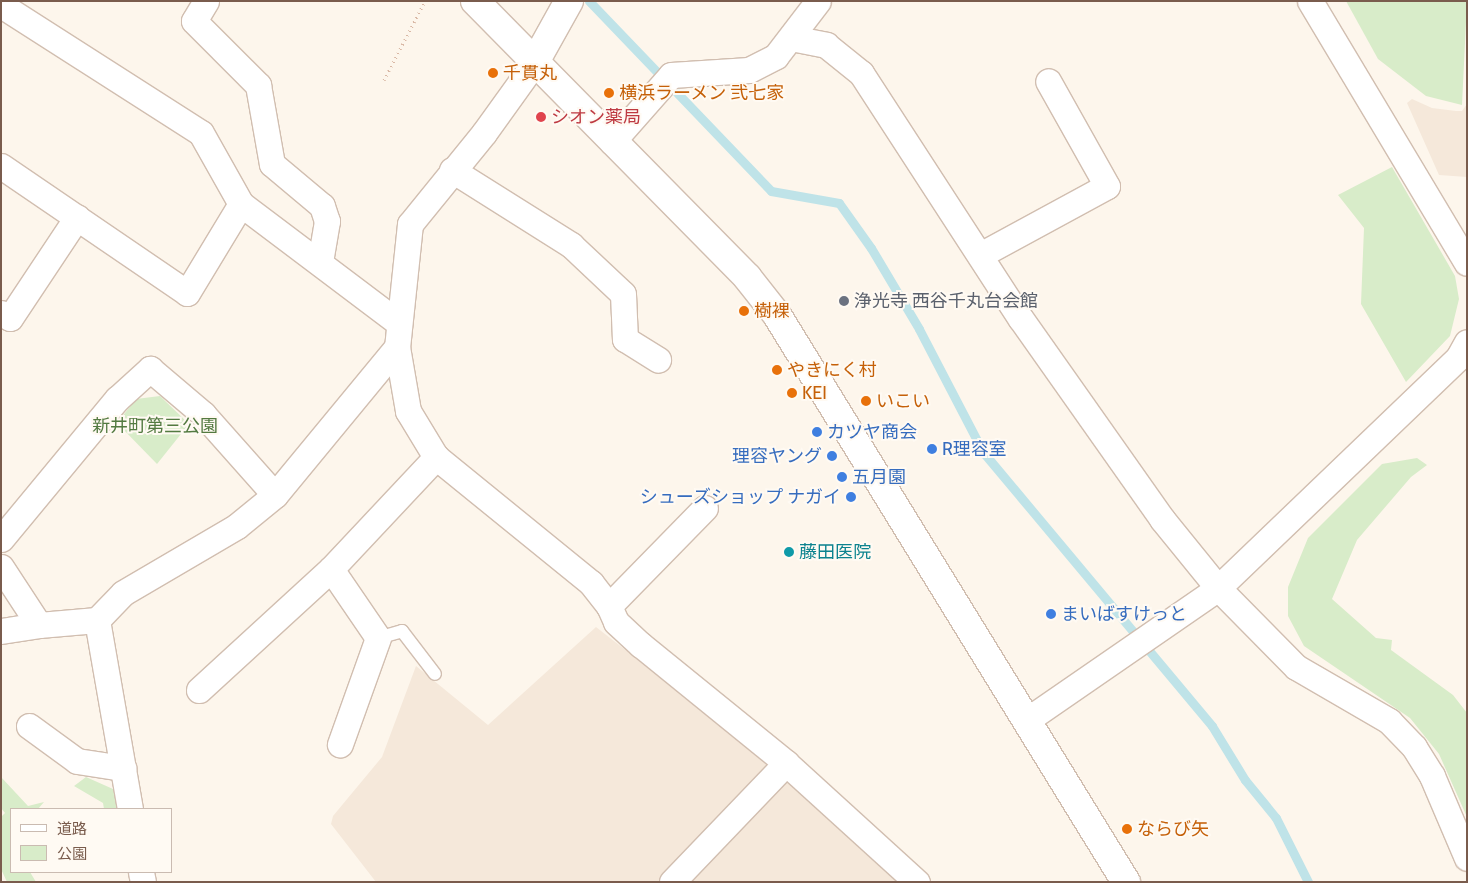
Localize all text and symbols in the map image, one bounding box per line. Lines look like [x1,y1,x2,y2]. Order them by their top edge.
place label: 千貫丸 [503,62,557,84]
marker: 千貫丸 [487,67,499,79]
place label: 横浜ラーメン 弐七家 [619,82,785,104]
marker: 横浜ラーメン 弐七家 [603,87,615,99]
place label: シオン薬局 [551,106,641,128]
marker: シオン薬局 [535,111,547,123]
place label: 浄光寺 西谷千丸台会館 [854,290,1038,312]
marker: 浄光寺 西谷千丸台会館 [838,295,850,307]
place label: 樹裸 [754,300,790,322]
marker: 樹裸 [738,305,750,317]
place label: やきにく村 [787,359,877,381]
marker: やきにく村 [771,364,783,376]
place label: KEI [802,382,827,404]
marker: KEI [786,387,798,399]
place label: いこい [876,390,930,412]
marker: いこい [860,395,872,407]
park label: 新井町第三公園 [92,415,218,437]
place label: カツヤ商会 [827,421,917,443]
marker: カツヤ商会 [811,426,823,438]
place label: R理容室 [942,438,1007,460]
marker: R理容室 [926,443,938,455]
place label: 理容ヤング [732,445,822,467]
marker: 理容ヤング [826,450,838,462]
place label: 五月園 [852,466,906,488]
marker: 五月園 [836,471,848,483]
place label: シューズショップ ナガイ [639,486,841,508]
marker: シューズショップ ナガイ [845,491,857,503]
place label: 藤田医院 [799,541,871,563]
marker: 藤田医院 [783,546,795,558]
place label: まいばすけっと [1061,603,1187,625]
marker: まいばすけっと [1045,608,1057,620]
legend [10,808,172,873]
place label: ならび矢 [1137,818,1209,840]
text: 道路 [57,820,87,838]
marker: ならび矢 [1121,823,1133,835]
text: 公園 [57,845,87,863]

